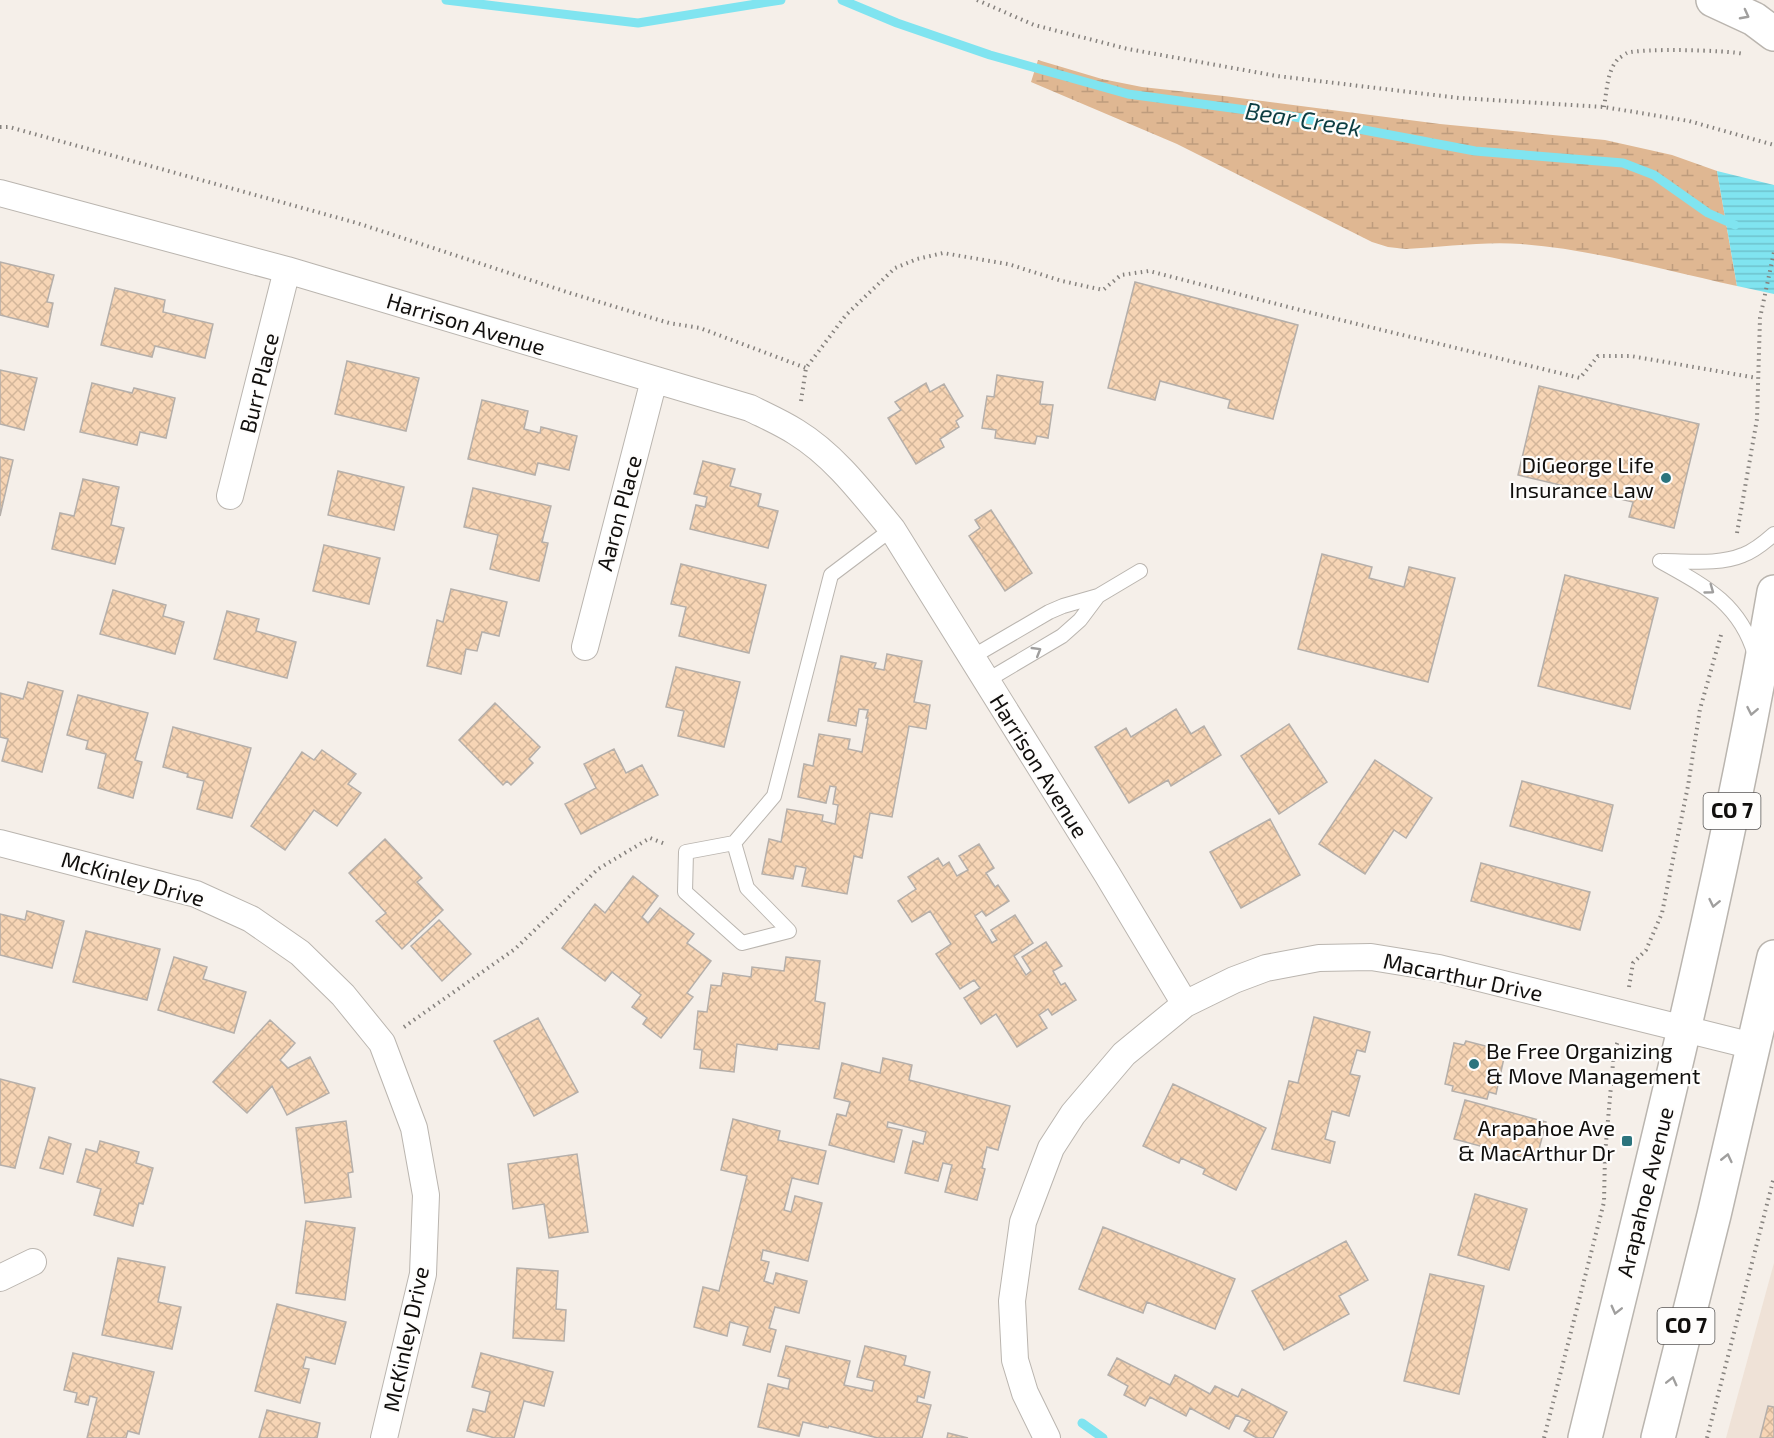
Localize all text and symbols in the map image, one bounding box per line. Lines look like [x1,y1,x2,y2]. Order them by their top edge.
one-way arrow [1739,8,1749,19]
water label: Bear Creek [1243,95,1363,142]
street label: Harrison Avenue [384,287,549,360]
street label: Burr Place [233,330,283,436]
place label: DiGeorge Life Insurance Law [1509,451,1654,502]
street label: Aaron Place [590,452,646,573]
marker: DiGeorge Life Insurance Law [1659,471,1673,485]
one-way arrow [1703,583,1714,594]
one-way arrow [1031,647,1041,658]
street label: Harrison Avenue [985,689,1094,842]
one-way arrow [1746,706,1759,716]
road number: CO 7 [1704,793,1760,829]
street label: McKinley Drive [59,845,208,911]
one-way arrow [1708,897,1721,907]
street label: Macarthur Drive [1381,946,1545,1006]
place label: Be Free Organizing & Move Management [1486,1037,1700,1088]
marker: Be Free Organizing & Move Management [1467,1057,1481,1071]
street label: Arapahoe Avenue [1610,1104,1678,1280]
place label: Arapahoe Ave & MacArthur Dr [1458,1114,1615,1165]
marker: Arapahoe Ave & MacArthur Dr [1620,1134,1634,1148]
one-way arrow [1719,1153,1732,1163]
street label: McKinley Drive [377,1264,433,1414]
one-way arrow [1611,1305,1624,1315]
road number: CO 7 [1658,1308,1714,1344]
one-way arrow [1664,1376,1677,1386]

